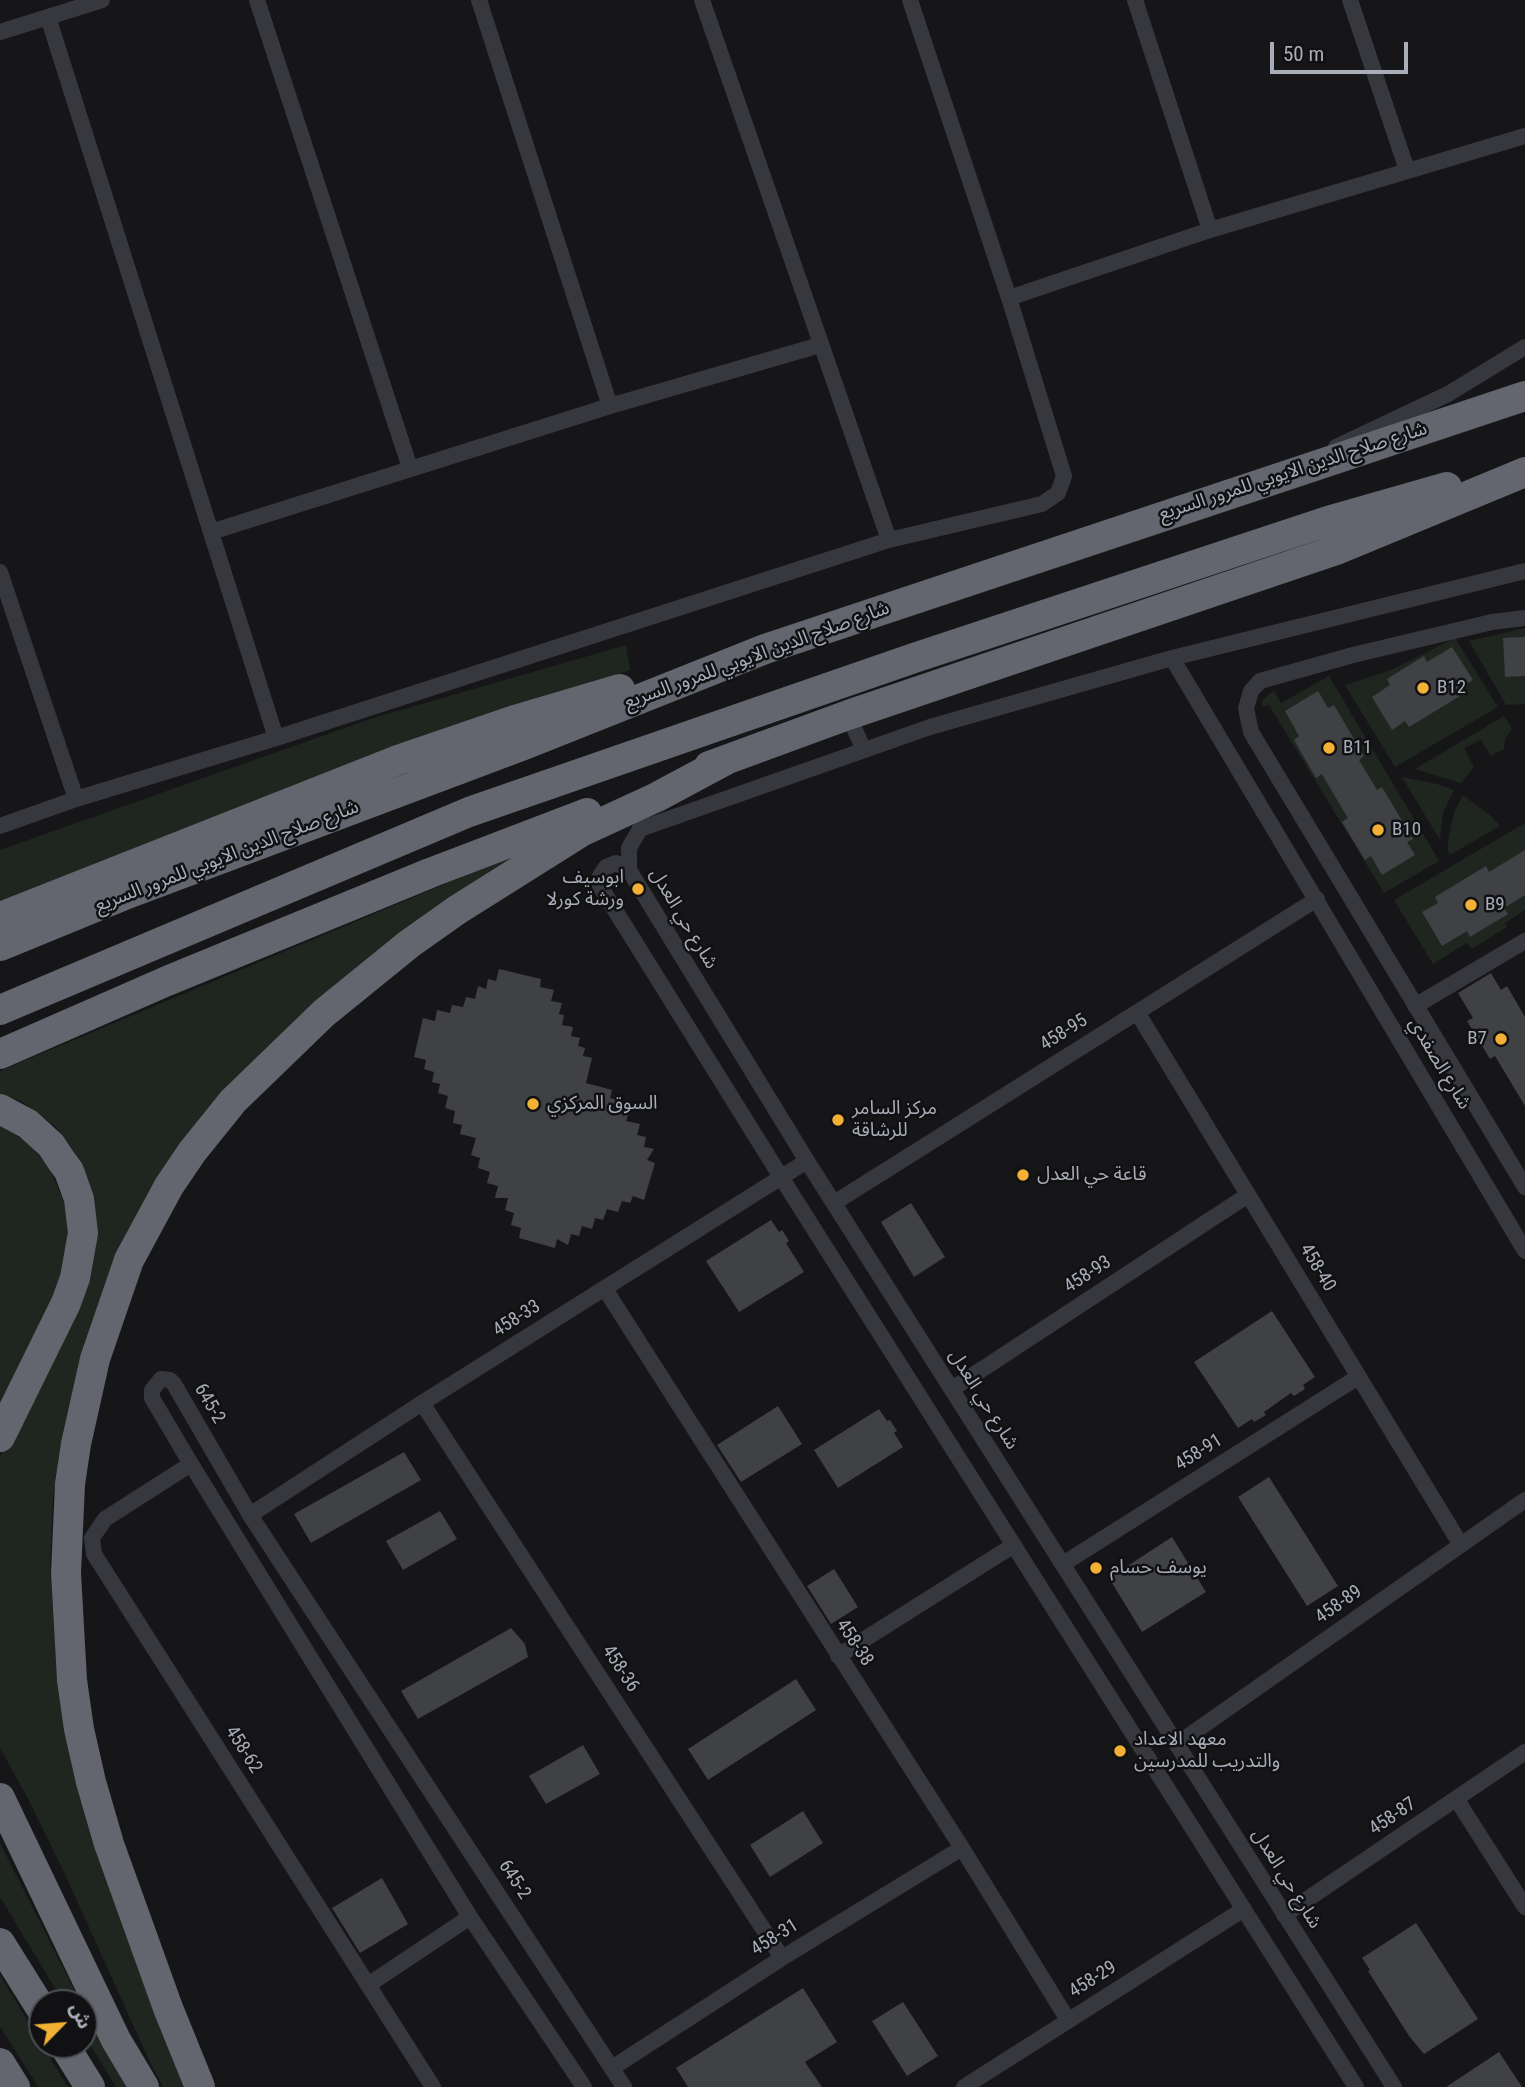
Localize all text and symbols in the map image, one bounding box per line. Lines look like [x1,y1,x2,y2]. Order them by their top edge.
scale bar [1273,28,1411,72]
text: 50 m [1283,42,1324,66]
street label: شارع صلاح الدين الايوبي للمرور السريع [1156,418,1430,526]
street label: شارع صلاح الدين الايوبي للمرور السريع [621,597,893,715]
place label: B12 [1437,677,1466,699]
marker: B12 [1415,680,1431,696]
place label: B11 [1343,737,1372,759]
marker: B11 [1321,740,1337,756]
street label: شارع صلاح الدين الايوبي للمرور السريع [92,796,362,918]
place label: B10 [1392,819,1421,841]
marker: B10 [1370,822,1386,838]
street label: شارع حي العدل [644,864,722,974]
place label: ابوسيف ورشة كورلا [546,867,624,911]
marker: ابوسيف ورشة كورلا [630,881,646,897]
place label: B9 [1485,894,1505,916]
marker: B9 [1463,897,1479,913]
street label: 458-95 [1036,1010,1092,1056]
street label: شارع الصفدي [1403,1014,1475,1114]
place label: B7 [1467,1028,1487,1050]
marker: B7 [1493,1031,1509,1047]
place label: السوق المركزي [547,1093,658,1115]
marker: السوق المركزي [525,1096,541,1112]
place label: مركز السامر للرشاقة [852,1098,937,1142]
marker: مركز السامر للرشاقة [830,1112,846,1128]
place label: قاعة حي العدل [1037,1164,1146,1186]
marker: قاعة حي العدل [1015,1167,1031,1183]
street label: 458-40 [1294,1240,1340,1296]
street label: 458-93 [1060,1251,1116,1299]
street label: 458-33 [489,1296,545,1342]
street label: شارع حي العدل [943,1346,1023,1454]
street label: 645-2 [189,1380,229,1428]
street label: 458-91 [1171,1430,1227,1476]
place label: يوسف حسام [1110,1557,1207,1579]
marker: يوسف حسام [1088,1560,1104,1576]
street label: 458-89 [1311,1581,1367,1629]
street label: 458-38 [830,1615,878,1671]
street label: 458-36 [596,1641,644,1697]
street label: 458-62 [220,1722,266,1778]
place label: معهد الاعداد والتدريب للمدرسين [1134,1729,1280,1773]
marker: معهد الاعداد والتدريب للمدرسين [1112,1743,1128,1759]
street label: 458-87 [1365,1793,1421,1841]
street label: شارع حي العدل [1246,1825,1326,1933]
street label: 645-2 [493,1856,535,1904]
street label: 458-31 [747,1915,803,1961]
street label: 458-29 [1065,1957,1121,2003]
north arrow [28,1989,98,2059]
text: ش [65,1999,97,2032]

